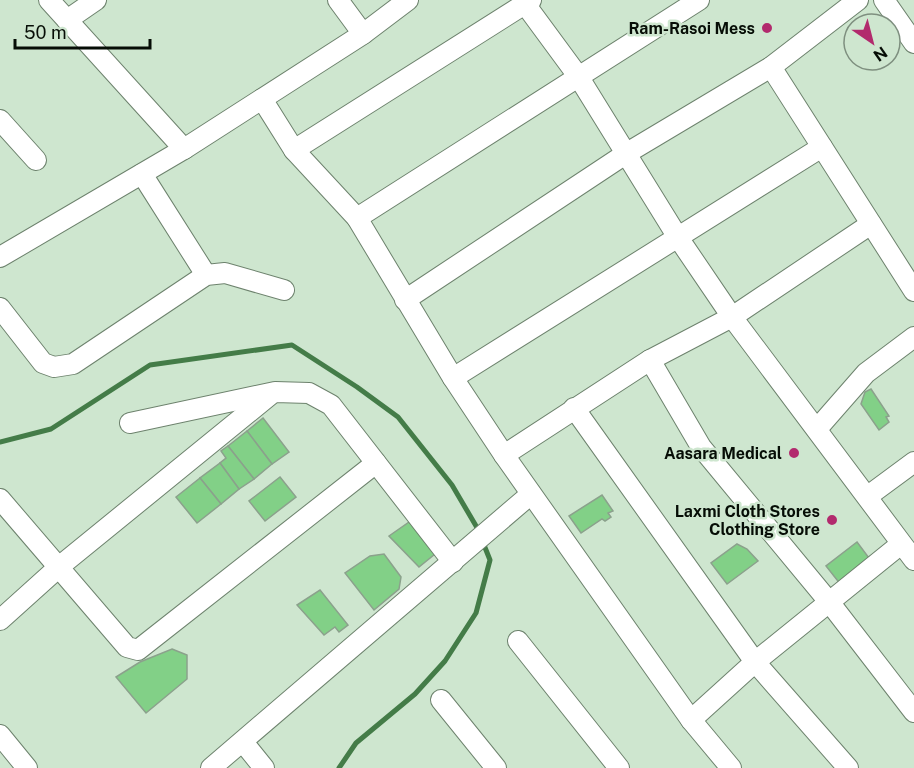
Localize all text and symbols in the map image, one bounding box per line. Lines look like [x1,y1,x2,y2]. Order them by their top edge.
scale bar [15,12,150,50]
north arrow [842,12,902,72]
place label: Ram-Rasoi Mess [628,19,755,38]
marker: Ram-Rasoi Mess [760,21,774,35]
text: 50 m [24,22,67,43]
text: N [870,43,891,65]
place label: Aasara Medical [664,444,782,463]
marker: Aasara Medical [787,446,801,460]
place label: Laxmi Cloth Stores Clothing Store [675,502,820,539]
marker: Laxmi Cloth Stores Clothing Store [825,513,839,527]

